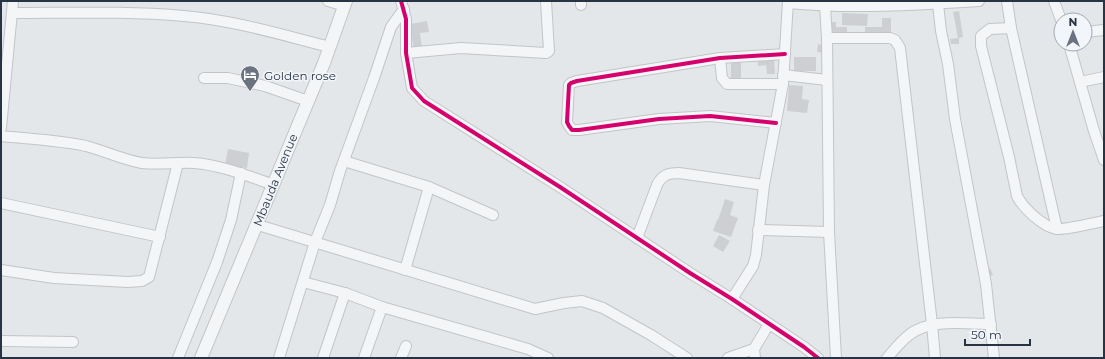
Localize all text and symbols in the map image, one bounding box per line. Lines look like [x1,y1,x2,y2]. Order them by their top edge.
north arrow [1053,12,1093,52]
text: N [1069,15,1077,29]
hotel icon: Golden rose [239,64,261,92]
place label: Golden rose [264,68,336,83]
street label: Mbauda Avenue [250,132,300,228]
scale bar [965,321,1030,347]
text: 50 m [971,327,1002,342]

